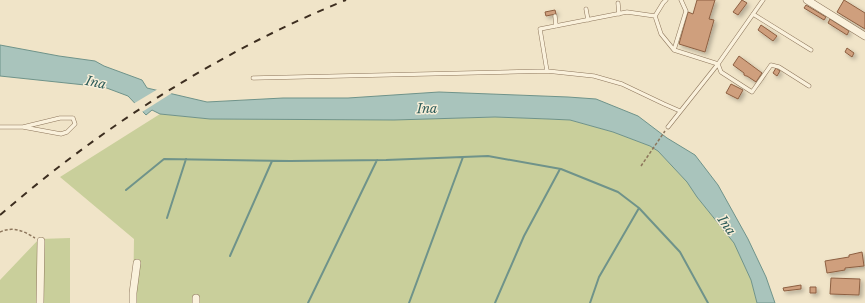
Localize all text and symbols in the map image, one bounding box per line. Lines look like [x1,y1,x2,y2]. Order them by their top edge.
water label: Ina [83,72,108,93]
water label: Ina [416,100,438,117]
water label: Ina [713,211,740,239]

